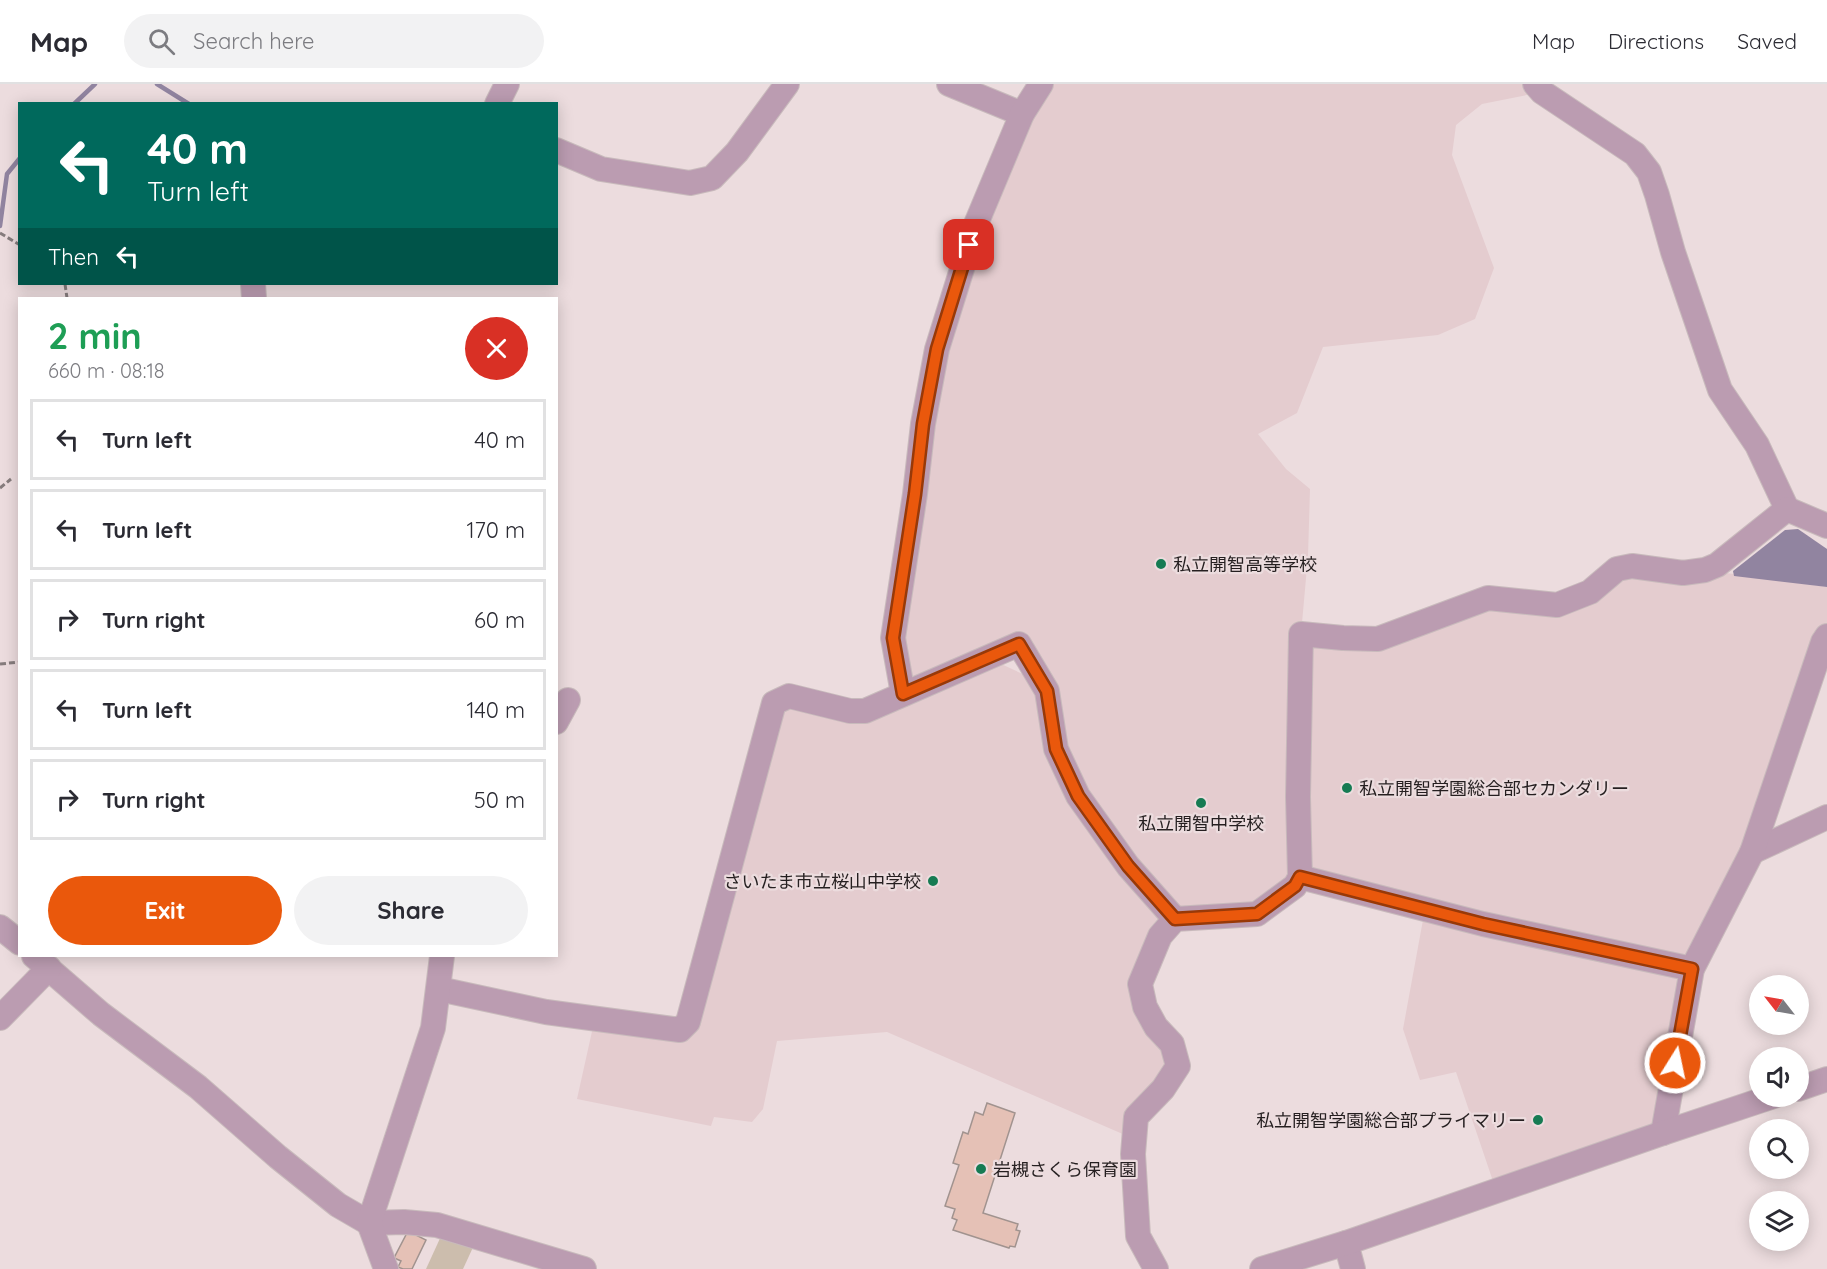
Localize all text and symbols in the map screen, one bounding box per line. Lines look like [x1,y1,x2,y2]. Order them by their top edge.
search box [124,14,544,68]
text: Map [30,24,88,59]
icon: search [145,25,178,58]
text: Search here [193,27,315,55]
text: Map [1532,28,1575,54]
text: Directions [1608,28,1704,54]
text: Saved [1737,28,1797,54]
text: 40 m [147,122,248,175]
icon: left [48,126,126,204]
text: Turn left [147,174,249,208]
pin [943,219,994,270]
icon: arrive [952,228,985,261]
icon: left [111,240,144,273]
text: Then [48,243,99,271]
text: 2 min [48,313,142,358]
button: close [465,317,528,380]
text: 660 m · 08:18 [48,358,165,383]
icon: left [51,423,84,456]
text: Turn left [102,426,192,454]
text: 40 m [474,426,525,454]
icon: left [51,513,84,546]
text: Turn left [102,516,192,544]
text: 170 m [466,516,525,544]
place label: 私立開智高等学校 [1173,553,1317,576]
marker: 私立開智高等学校 [1154,557,1168,571]
icon: right [51,603,84,636]
text: Turn right [102,606,206,634]
text: 60 m [474,606,525,634]
icon: left [51,693,84,726]
text: Turn left [102,696,192,724]
text: 140 m [466,696,525,724]
place label: 私立開智学園総合部セカンダリー [1359,777,1629,800]
marker: 私立開智学園総合部セカンダリー [1340,781,1354,795]
icon: right [51,783,84,816]
text: Turn right [102,786,206,814]
text: 50 m [474,786,525,814]
marker: 私立開智中学校 [1194,796,1208,810]
place label: 私立開智中学校 [1138,812,1264,835]
place label: さいたま市立桜山中学校 [724,870,921,893]
marker: さいたま市立桜山中学校 [926,874,940,888]
button: Exit [48,876,282,945]
button: Share [294,876,528,945]
north arrow [1749,975,1809,1035]
map controls [1749,975,1809,1251]
position arrow [1643,1031,1707,1095]
button: sound [1749,1047,1809,1107]
place label: 私立開智学園総合部プライマリー [1256,1109,1526,1132]
marker: 私立開智学園総合部プライマリー [1531,1113,1545,1127]
button: search [1749,1119,1809,1179]
place label: 岩槻さくら保育園 [993,1158,1137,1181]
marker: 岩槻さくら保育園 [974,1162,988,1176]
button: layers [1749,1191,1809,1251]

